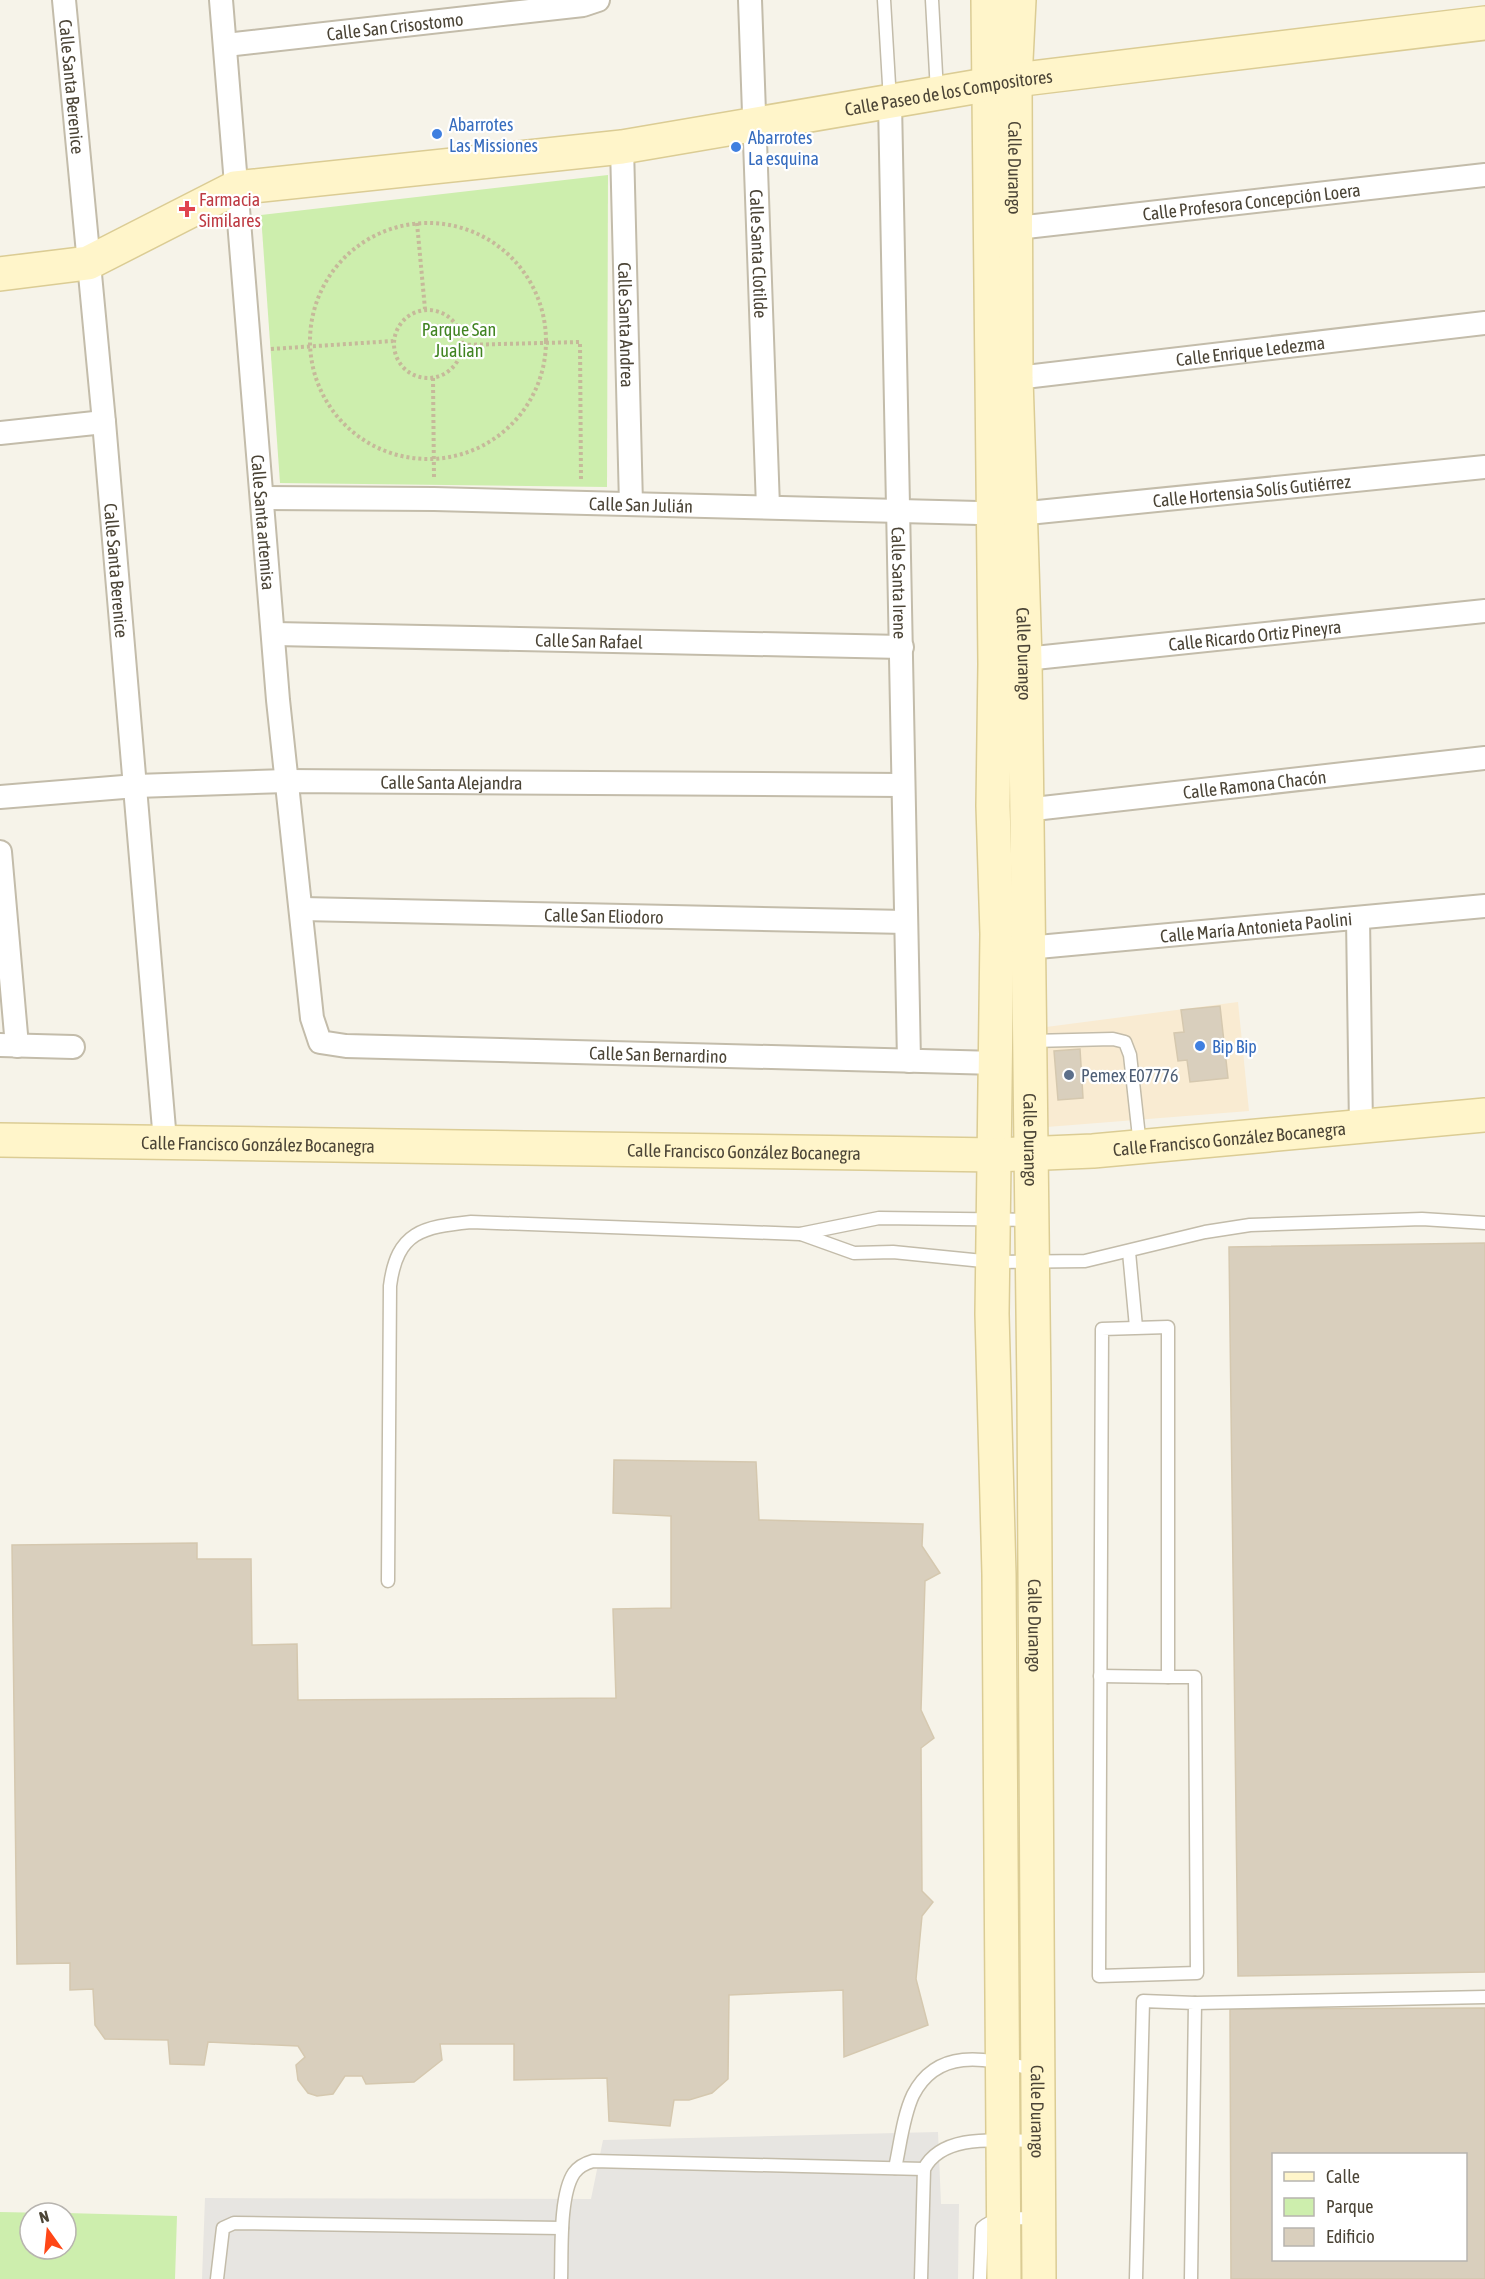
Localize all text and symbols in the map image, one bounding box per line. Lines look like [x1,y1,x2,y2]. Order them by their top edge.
street label: Calle San Crisostomo [326,8,464,44]
street label: Calle Santa Berenice [55,18,89,155]
street label: Calle Paseo de los Compositores [843,65,1054,119]
place label: Abarrotes Las Missiones [449,114,538,156]
street label: Calle Durango [1005,121,1026,215]
marker: Abarrotes Las Missiones [430,127,444,141]
place label: Abarrotes La esquina [748,127,819,169]
marker: Abarrotes La esquina [729,140,743,154]
street label: Calle Profesora Concepción Loera [1141,179,1362,224]
place label: Farmacia Similares [199,189,261,231]
street label: Calle Santa Clotilde [746,189,772,319]
marker: Farmacia Similares [180,202,194,216]
street label: Calle Santa Andrea [614,262,639,388]
park label: Parque San Jualian [422,319,496,361]
street label: Calle Enrique Ledezma [1175,331,1326,370]
street label: Calle Santa artemisa [248,454,280,591]
street label: Calle Hortensia Solís Gutiérrez [1152,470,1352,511]
street label: Calle San Julián [589,492,693,516]
street label: Calle Santa Berenice [100,502,133,639]
street label: Calle Santa Irene [888,527,911,639]
street label: Calle Durango [1013,607,1036,700]
street label: Calle Ricardo Ortiz Pineyra [1167,616,1342,654]
street label: Calle San Rafael [535,629,643,652]
street label: Calle Ramona Chacón [1182,766,1327,803]
street label: Calle Santa Alejandra [380,771,523,793]
street label: Calle San Eliodoro [544,904,664,927]
street label: Calle María Antonieta Paolini [1159,908,1353,946]
place label: Bip Bip [1212,1036,1257,1057]
marker: Bip Bip [1193,1039,1207,1053]
street label: Calle San Bernardino [589,1042,727,1066]
place label: Pemex E07776 [1081,1065,1178,1086]
marker: Pemex E07776 [1062,1068,1076,1082]
street label: Calle Durango [1020,1093,1042,1186]
street label: Calle Francisco González Bocanegra [1112,1117,1347,1160]
street label: Calle Francisco González Bocanegra [141,1132,375,1156]
street label: Calle Francisco González Bocanegra [627,1139,861,1163]
street label: Calle Durango [1025,1579,1046,1672]
street label: Calle Durango [1027,2065,1049,2158]
legend [1272,2153,1467,2261]
text: Calle [1326,2166,1360,2187]
text: Parque [1326,2196,1374,2217]
north arrow [18,2201,78,2261]
text: N [37,2207,51,2226]
text: Edificio [1326,2226,1375,2247]

